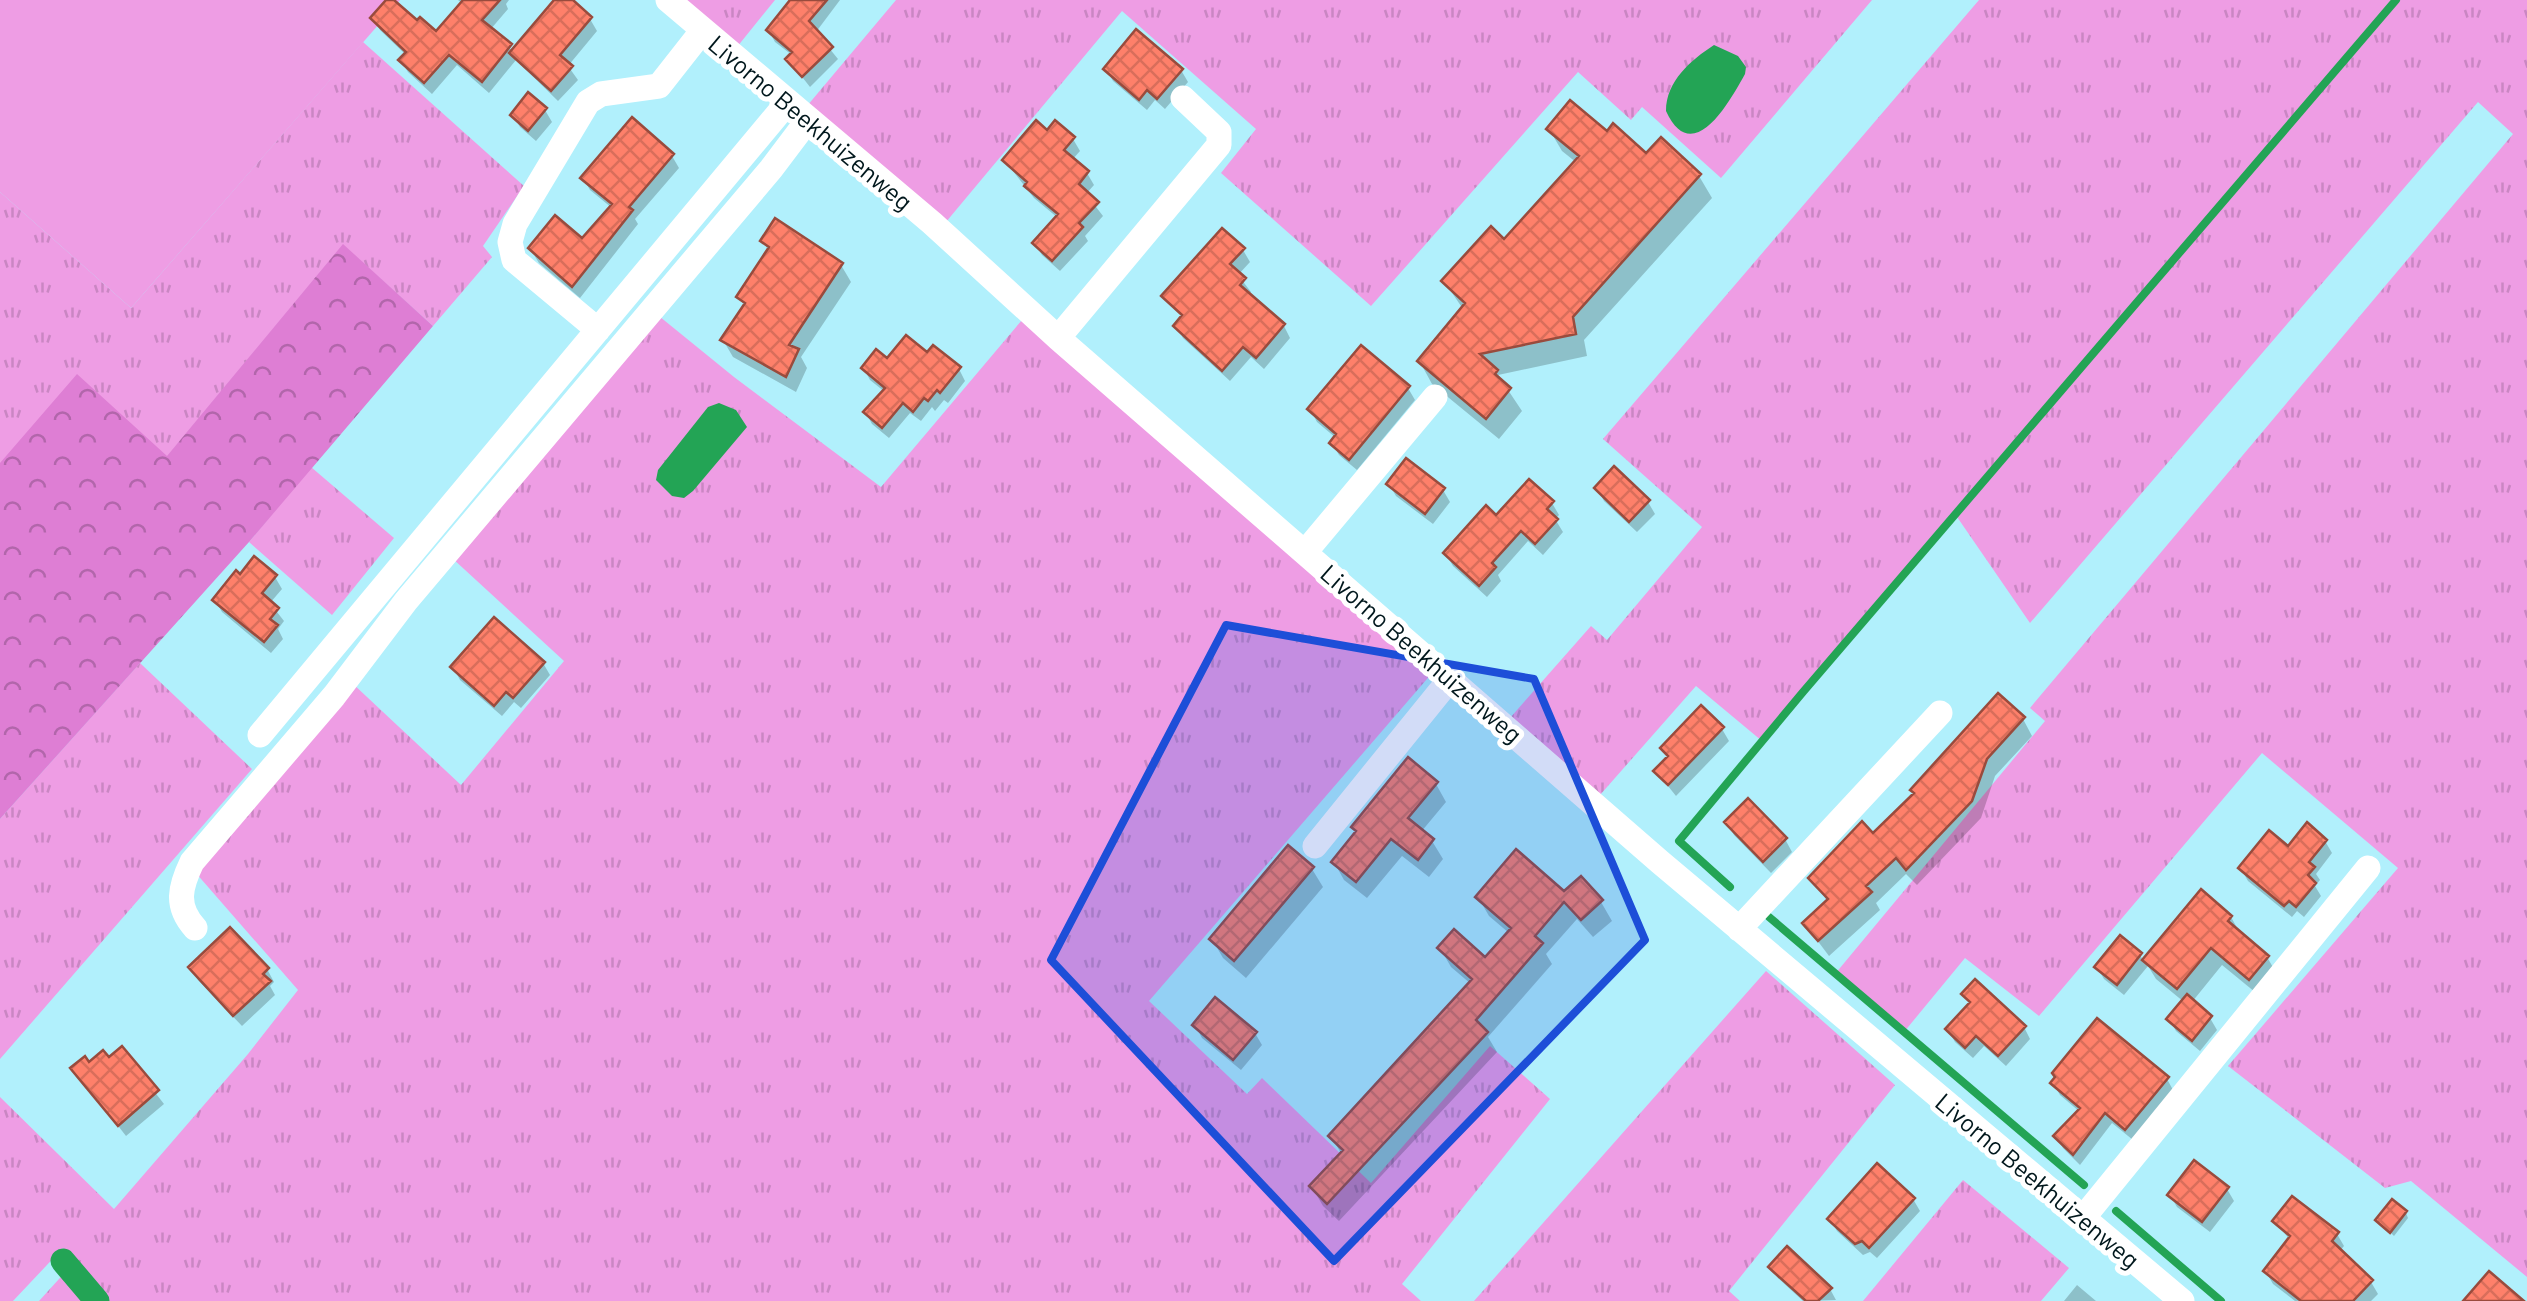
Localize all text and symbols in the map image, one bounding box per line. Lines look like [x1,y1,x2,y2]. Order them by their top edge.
street label: Livorno Beekhuizenweg [703,28,919,216]
street label: Livorno Beekhuizenweg [1315,557,1529,749]
street label: Livorno Beekhuizenweg [1930,1086,2146,1274]

